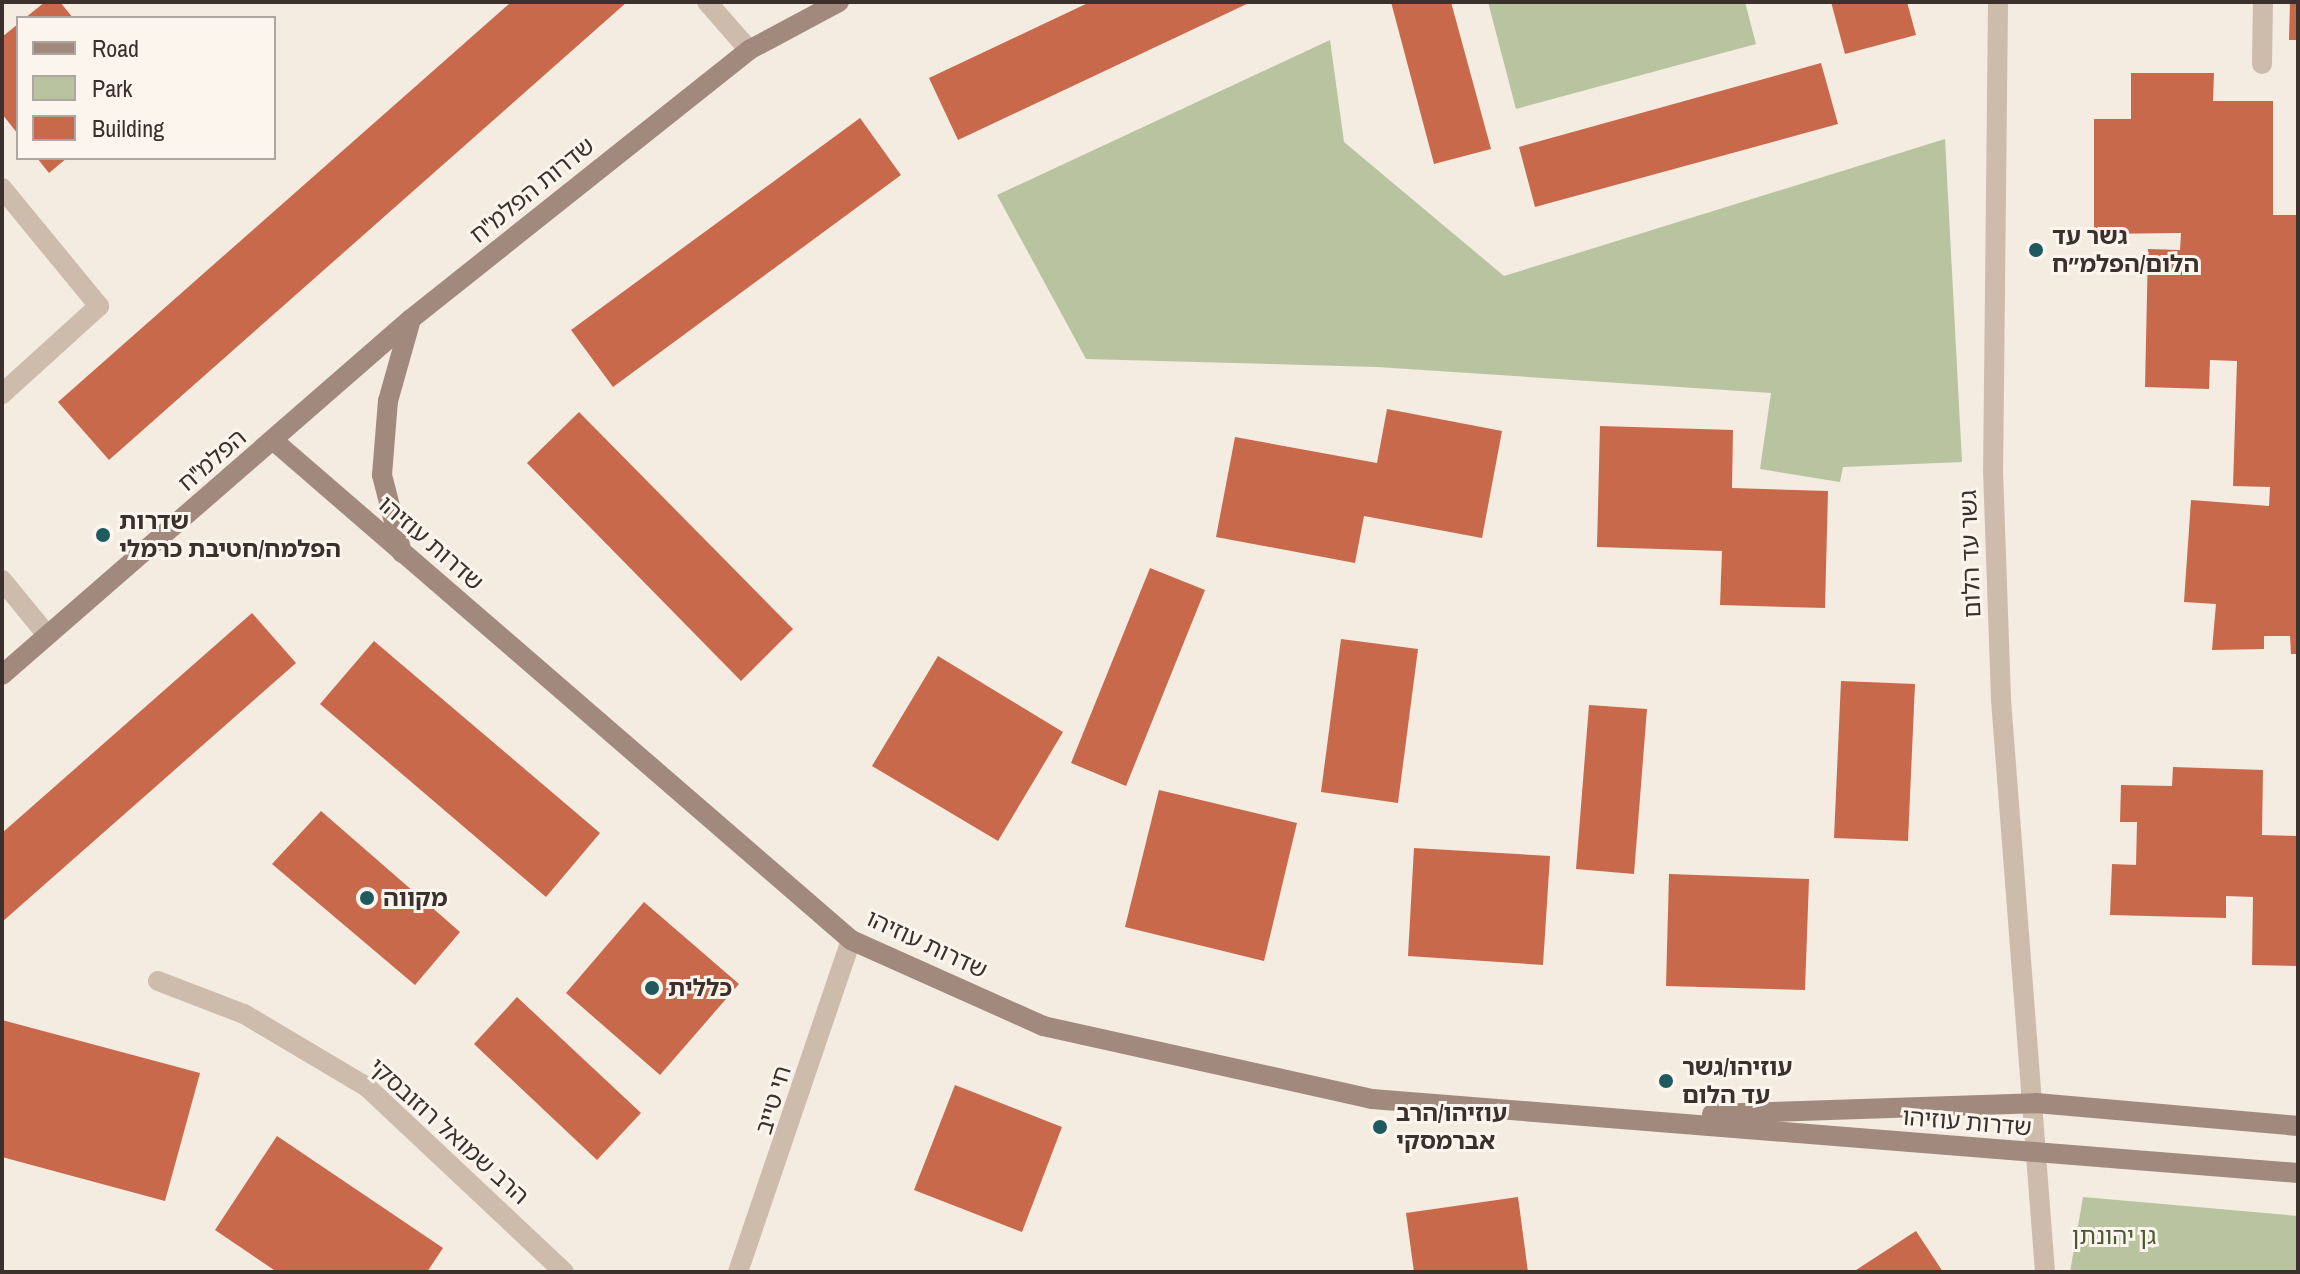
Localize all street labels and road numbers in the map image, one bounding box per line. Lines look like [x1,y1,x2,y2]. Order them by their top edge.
street label: שדרות הפלמ"ח [464,131,600,249]
street label: הפלמ"ח [172,423,252,497]
street label: שדרות עוזיהו [373,490,489,596]
street label: גשר עד הלום [1953,490,1987,618]
street label: שדרות עוזיהו [862,904,992,984]
street label: הרב שמואל רוזובסקי [363,1052,535,1210]
street label: חי טייב [749,1062,797,1138]
street label: שדרות עוזיהו [1901,1102,2033,1142]

